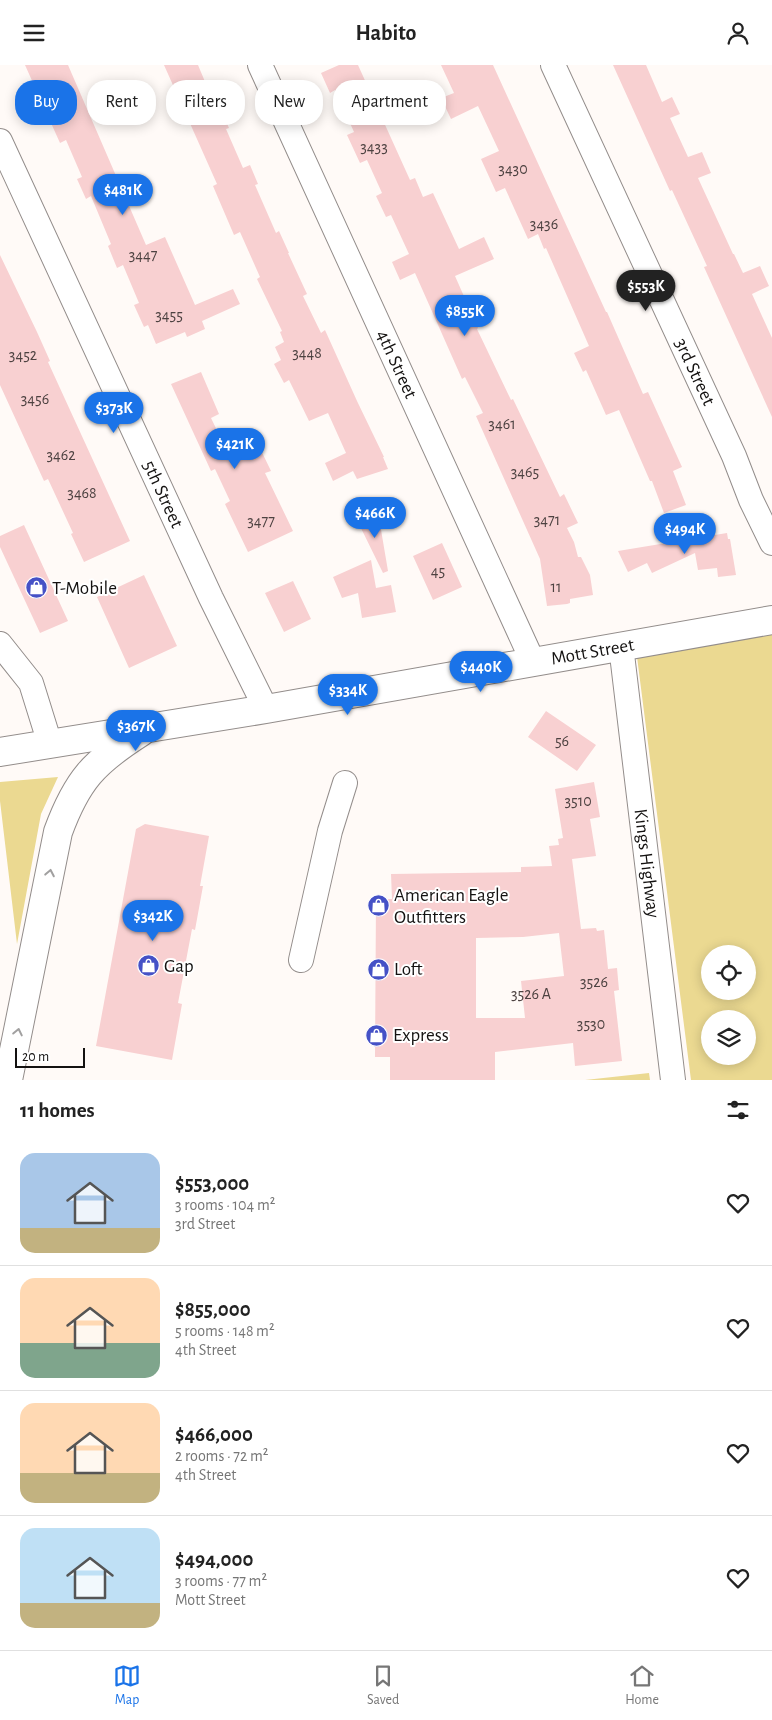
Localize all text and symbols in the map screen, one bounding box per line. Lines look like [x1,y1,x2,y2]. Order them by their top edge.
icon: menu [20,19,48,47]
icon: person [724,19,752,47]
text: Habito [356,22,416,44]
chip: Buy [15,80,77,125]
chip: Rent [87,80,156,125]
chip: Filters [166,80,245,125]
chip: New [255,80,323,125]
chip: Apartment [333,80,446,125]
house number: 3433 [360,139,388,155]
house number: 3430 [498,161,528,177]
pin: $481K [88,173,158,216]
text: $481K [104,182,142,198]
house number: 3436 [530,216,558,232]
house number: 3447 [129,247,158,263]
pin: $553K [611,269,681,312]
text: $553K [627,278,665,294]
pin: $855K [430,295,500,337]
text: $855K [446,303,484,319]
house number: 3455 [155,307,183,323]
street label: 4th Street [373,327,421,401]
street label: 3rd Street [671,335,719,408]
house number: 3448 [292,345,322,361]
house number: 3452 [9,347,37,363]
house number: 3456 [21,391,49,407]
pin: $373K [79,391,149,434]
text: $373K [95,400,133,416]
house number: 3461 [488,416,516,432]
pin: $421K [200,427,270,470]
text: $421K [216,436,254,452]
house number: 3462 [46,447,76,463]
street label: 5th Street [139,458,187,531]
house number: 3465 [511,464,539,480]
house number: 3468 [67,485,97,501]
pin: $466K [340,497,410,539]
text: $466K [355,505,395,521]
house number: 3471 [534,512,560,528]
house number: 3477 [247,513,275,529]
pin: $494K [650,513,720,555]
text: $494K [665,521,705,537]
house number: 45 [431,563,445,579]
shop icon: T-Mobile [24,576,48,600]
place label: T-Mobile [52,579,117,598]
house number: 11 [550,579,562,595]
street label: Mott Street [550,635,636,668]
pin: $440K [446,651,516,693]
text: $440K [461,659,501,675]
pin: $334K [313,673,383,716]
text: $334K [329,682,367,698]
pin: $367K [101,709,171,752]
text: $367K [117,718,155,734]
house number: 56 [555,733,569,749]
house number: 3510 [564,793,592,809]
street label: Kings Highway [631,808,663,919]
one-way arrow [44,868,54,877]
place label: American Eagle Outfitters [394,886,508,927]
shop icon: American Eagle Outfitters [366,894,390,918]
pin: $342K [118,899,188,942]
text: $342K [133,908,173,924]
map controls [701,945,756,1065]
button: locate [701,945,756,1000]
shop icon: Gap [136,954,160,978]
place label: Gap [164,957,194,976]
shop icon: Loft [366,957,390,981]
place label: Loft [394,960,423,979]
house number: 3526 [580,974,608,990]
house number: 3526 A [511,986,551,1002]
button: layers [701,1010,756,1065]
house number: 3530 [577,1016,605,1032]
shop icon: Express [365,1023,389,1047]
place label: Express [393,1026,449,1045]
one-way arrow [13,1028,23,1037]
scale bar [15,1045,85,1068]
text: 20 m [22,1050,49,1064]
icon: filters [724,1096,752,1124]
text: 11 homes [20,1100,95,1121]
icon: home [60,1173,120,1233]
text: $553,000 [175,1173,249,1194]
icon: heart [724,1189,752,1217]
text: 3 rooms · 104 m² [175,1197,275,1213]
text: 3rd Street [175,1216,235,1232]
icon: home [60,1298,120,1358]
text: $855,000 [175,1299,251,1320]
icon: heart [724,1314,752,1342]
text: 5 rooms · 148 m² [175,1323,275,1339]
text: 4th Street [175,1342,236,1358]
icon: home [60,1423,120,1483]
text: $466,000 [175,1424,253,1445]
icon: heart [724,1439,752,1467]
text: 2 rooms · 72 m² [175,1448,268,1464]
text: 4th Street [175,1467,236,1483]
icon: home [60,1548,120,1608]
text: $494,000 [175,1549,253,1570]
icon: heart [724,1564,752,1592]
text: 3 rooms · 77 m² [175,1573,267,1589]
text: Mott Street [175,1592,246,1608]
tab: Map [113,1662,141,1709]
tab: Saved [367,1662,399,1709]
tab: Home [625,1662,659,1709]

